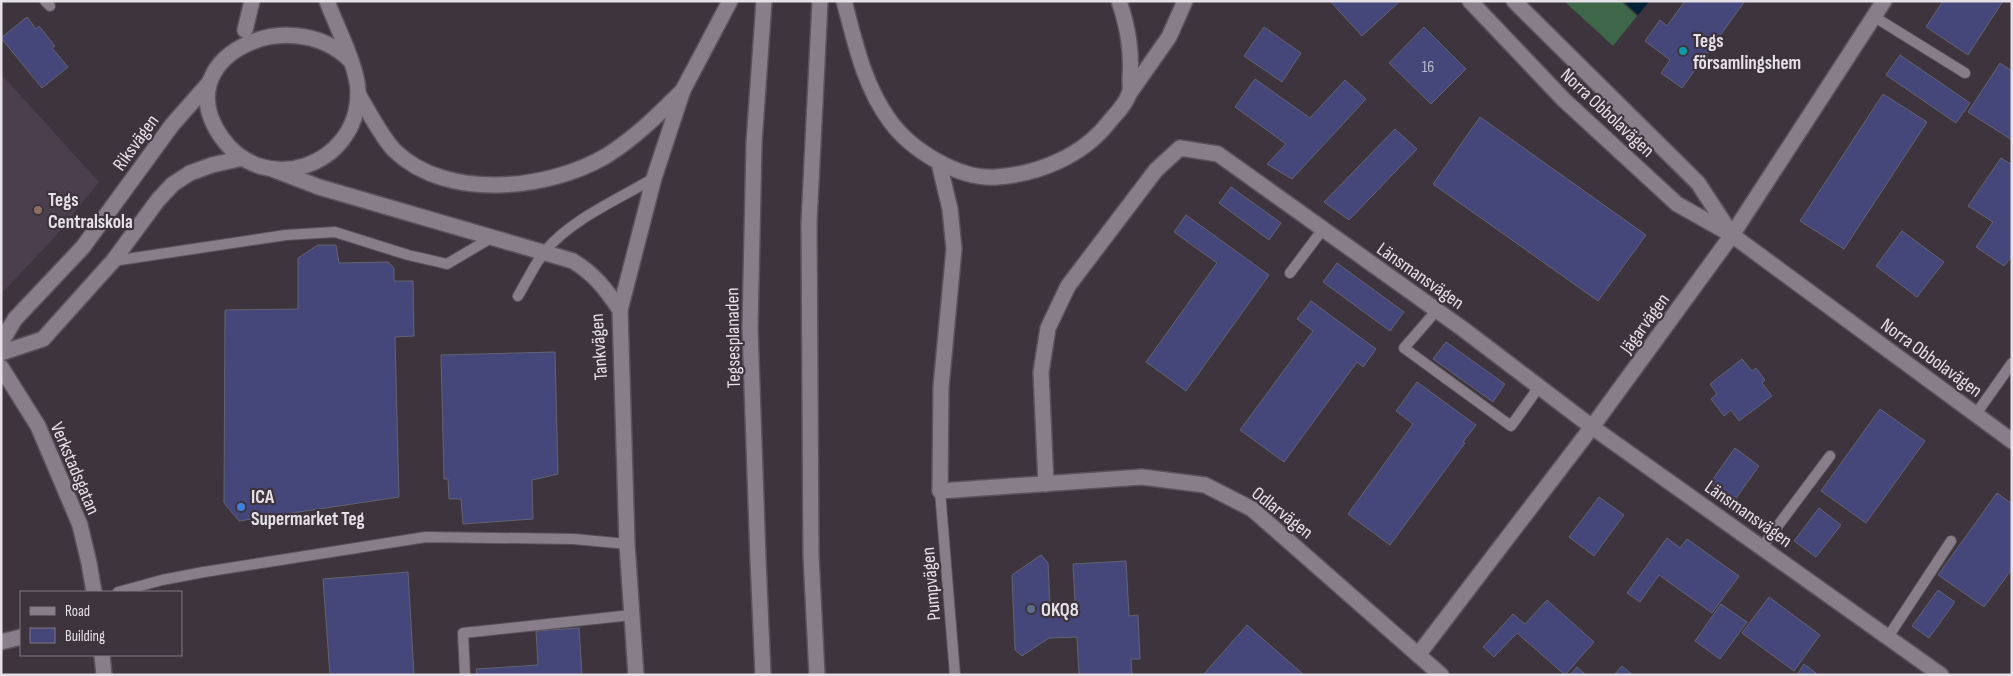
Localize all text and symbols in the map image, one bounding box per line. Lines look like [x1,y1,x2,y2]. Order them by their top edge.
place label: Tegs församlingshem [1693,30,1801,75]
marker: Tegs församlingshem [1677,45,1689,57]
house number: 16 [1422,58,1434,77]
street label: Norra Obbolavägen [1555,64,1659,162]
street label: Riksvägen [108,110,164,175]
place label: Tegs Centralskola [48,189,133,234]
marker: Tegs Centralskola [32,204,44,216]
street label: Länsmansvägen [1372,238,1468,315]
street label: Tegsesplanaden [721,287,746,389]
street label: Jägarvägen [1615,289,1675,359]
street label: Tankvägen [586,313,613,381]
street label: Norra Obbolavägen [1876,314,1986,403]
street label: Verkstadsgatan [45,419,104,518]
street label: Länsmansvägen [1700,476,1796,553]
street label: Odlarvägen [1247,482,1317,544]
place label: ICA Supermarket Teg [251,486,365,531]
marker: ICA Supermarket Teg [235,501,247,513]
street label: Pumpvägen [917,546,946,621]
legend [20,591,182,656]
place label: OKQ8 [1041,599,1079,622]
text: Road [65,602,90,621]
marker: OKQ8 [1025,603,1037,615]
text: Building [65,627,105,646]

